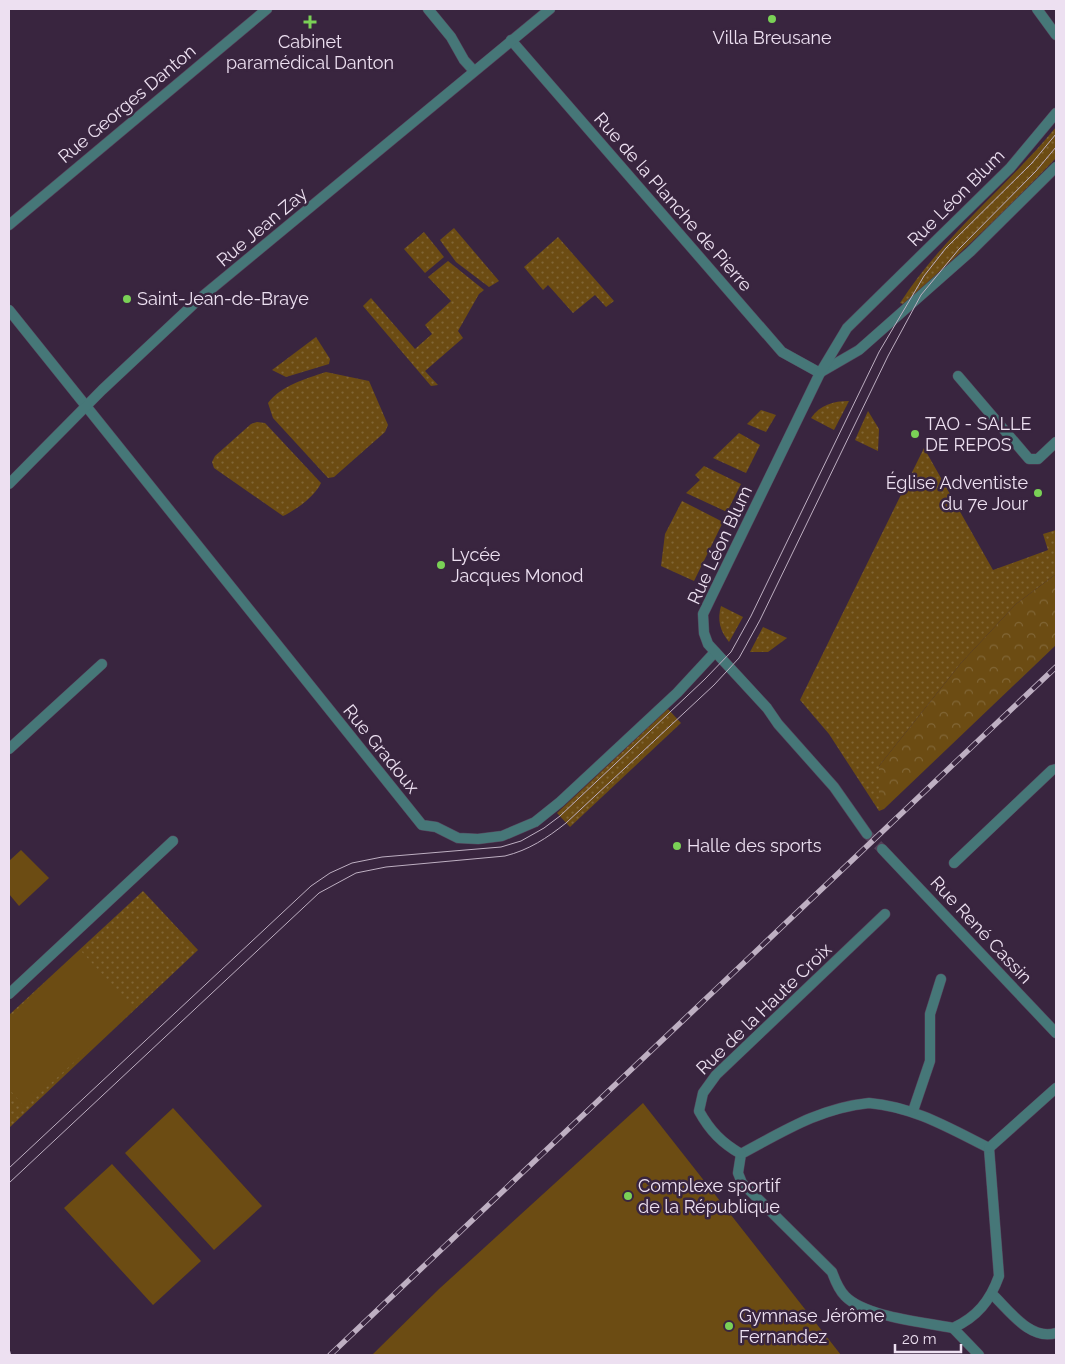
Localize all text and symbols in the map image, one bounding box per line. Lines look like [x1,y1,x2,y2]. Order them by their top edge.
marker: Villa Breusane [766,13,778,25]
marker: Cabinet paramédical Danton [303,15,317,29]
place label: Villa Breusane [712,27,832,48]
place label: Cabinet paramédical Danton [226,31,394,73]
street label: Rue Georges Danton [54,40,200,167]
street label: Rue de la Planche de Pierre [590,108,757,296]
street label: Rue Léon Blum [903,145,1008,250]
street label: Rue Jean Zay [212,183,311,271]
place label: Saint-Jean-de-Braye [137,288,309,309]
marker: Saint-Jean-de-Braye [121,293,133,305]
place label: TAO - SALLE DE REPOS [925,413,1032,455]
marker: TAO - SALLE DE REPOS [909,428,921,440]
place label: Église Adventiste du 7e Jour [886,471,1029,514]
street label: Rue Léon Blum [683,482,756,607]
marker: Église Adventiste du 7e Jour [1032,487,1044,499]
place label: Lycée Jacques Monod [451,544,584,586]
marker: Lycée Jacques Monod [435,559,447,571]
street label: Rue Gradoux [339,700,424,797]
place label: Halle des sports [687,835,822,856]
marker: Halle des sports [671,840,683,852]
street label: Rue René Cassin [926,872,1036,988]
street label: Rue de la Haute Croix [692,939,836,1079]
place label: Complexe sportif de la République [638,1175,781,1217]
marker: Complexe sportif de la République [622,1190,634,1202]
place label: Gymnase Jérôme Fernandez [739,1305,885,1347]
marker: Gymnase Jérôme Fernandez [723,1320,735,1332]
scale bar [895,1322,961,1354]
text: 20 m [902,1330,937,1348]

